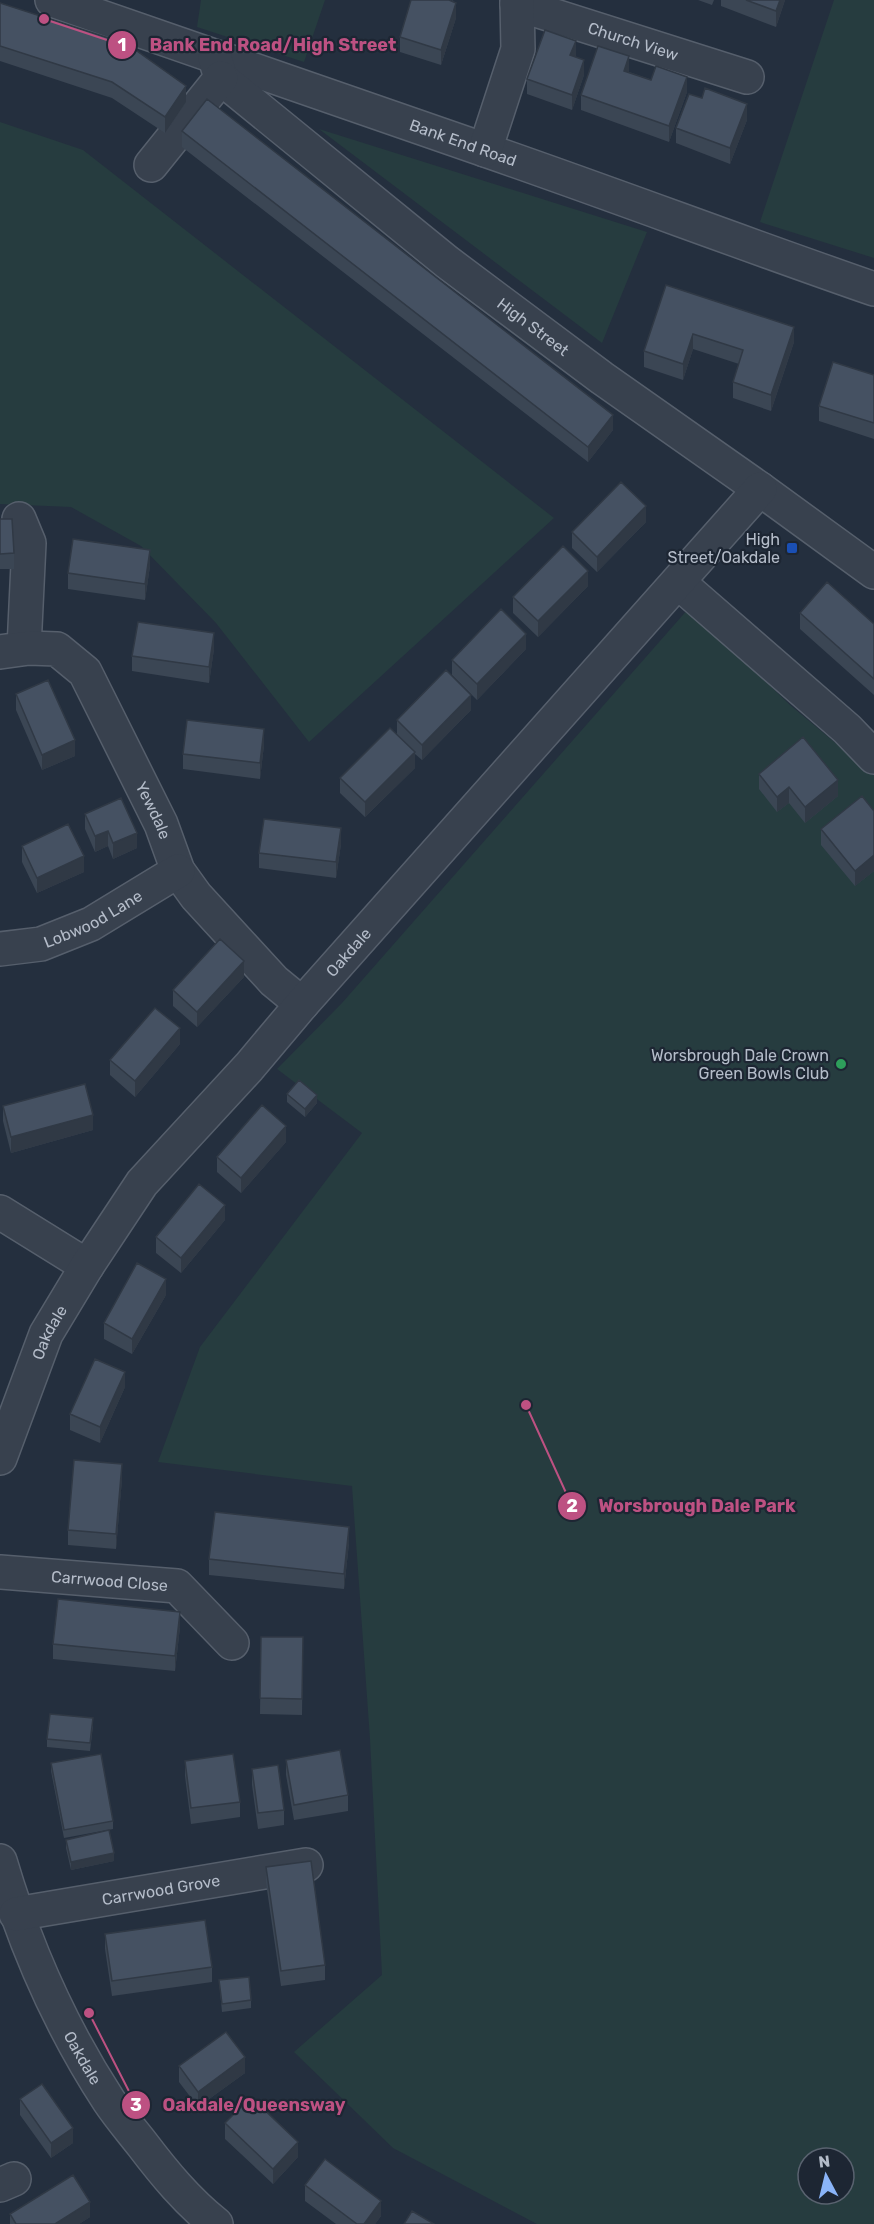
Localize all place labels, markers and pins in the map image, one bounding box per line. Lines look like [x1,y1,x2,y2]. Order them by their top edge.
callout: Bank End Road/High Street [107,27,408,63]
place label: High Street/Oakdale [668,530,780,567]
marker: High Street/Oakdale [785,541,799,555]
place label: Worsbrough Dale Crown Green Bowls Club [651,1046,829,1083]
marker: Worsbrough Dale Crown Green Bowls Club [834,1057,848,1071]
callout: Worsbrough Dale Park [557,1488,808,1524]
callout: Oakdale/Queensway [121,2087,358,2123]

